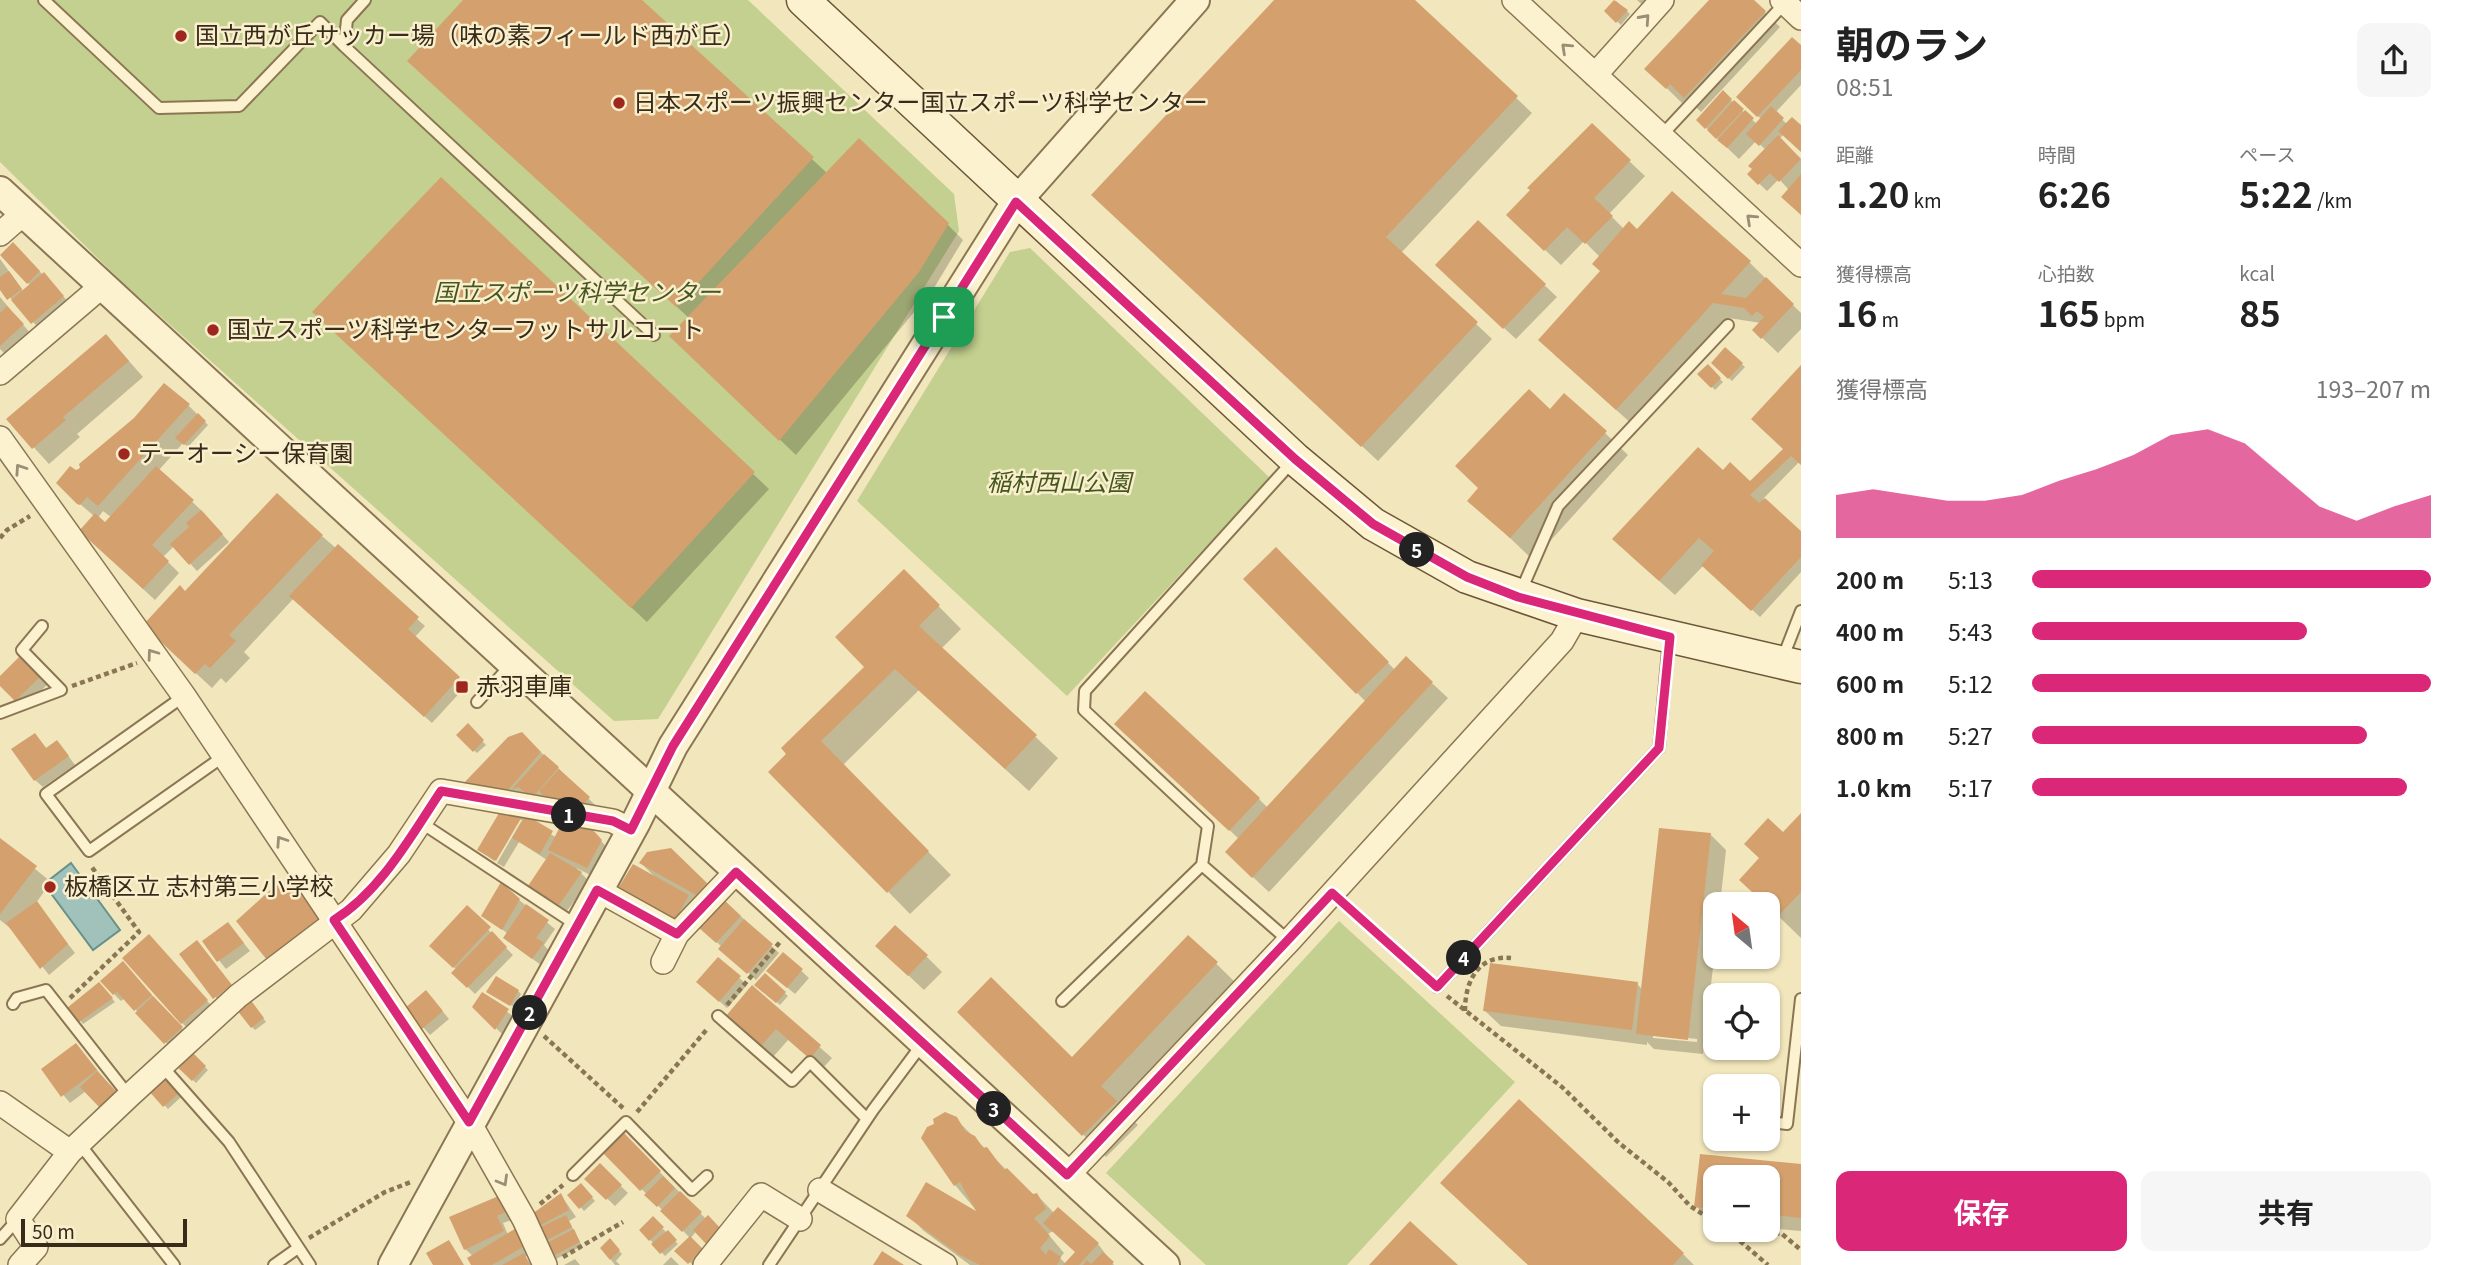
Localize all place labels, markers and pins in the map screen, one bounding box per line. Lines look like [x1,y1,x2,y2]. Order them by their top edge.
place label: 国立西が丘サッカー場（味の素フィールド西が丘） [195,16,747,51]
marker: 国立西が丘サッカー場（味の素フィールド西が丘） [173,28,189,44]
place label: 日本スポーツ振興センター国立スポーツ科学センター [633,83,1208,118]
marker: 日本スポーツ振興センター国立スポーツ科学センター [611,95,627,111]
pin [914,287,974,347]
place label: 国立スポーツ科学センターフットサルコート [227,310,705,345]
marker: 国立スポーツ科学センターフットサルコート [205,322,221,338]
place label: テーオーシー保育園 [138,434,354,469]
marker: テーオーシー保育園 [116,446,132,462]
pin: 5 [1400,532,1434,568]
place label: 赤羽車庫 [476,667,572,702]
marker: 赤羽車庫 [454,679,470,695]
pin: 1 [552,798,586,832]
place label: 板橋区立 志村第三小学校 [64,867,333,902]
marker: 板橋区立 志村第三小学校 [42,879,58,895]
pin: 4 [1446,940,1482,976]
pin: 2 [512,996,548,1030]
pin: 3 [976,1092,1012,1126]

